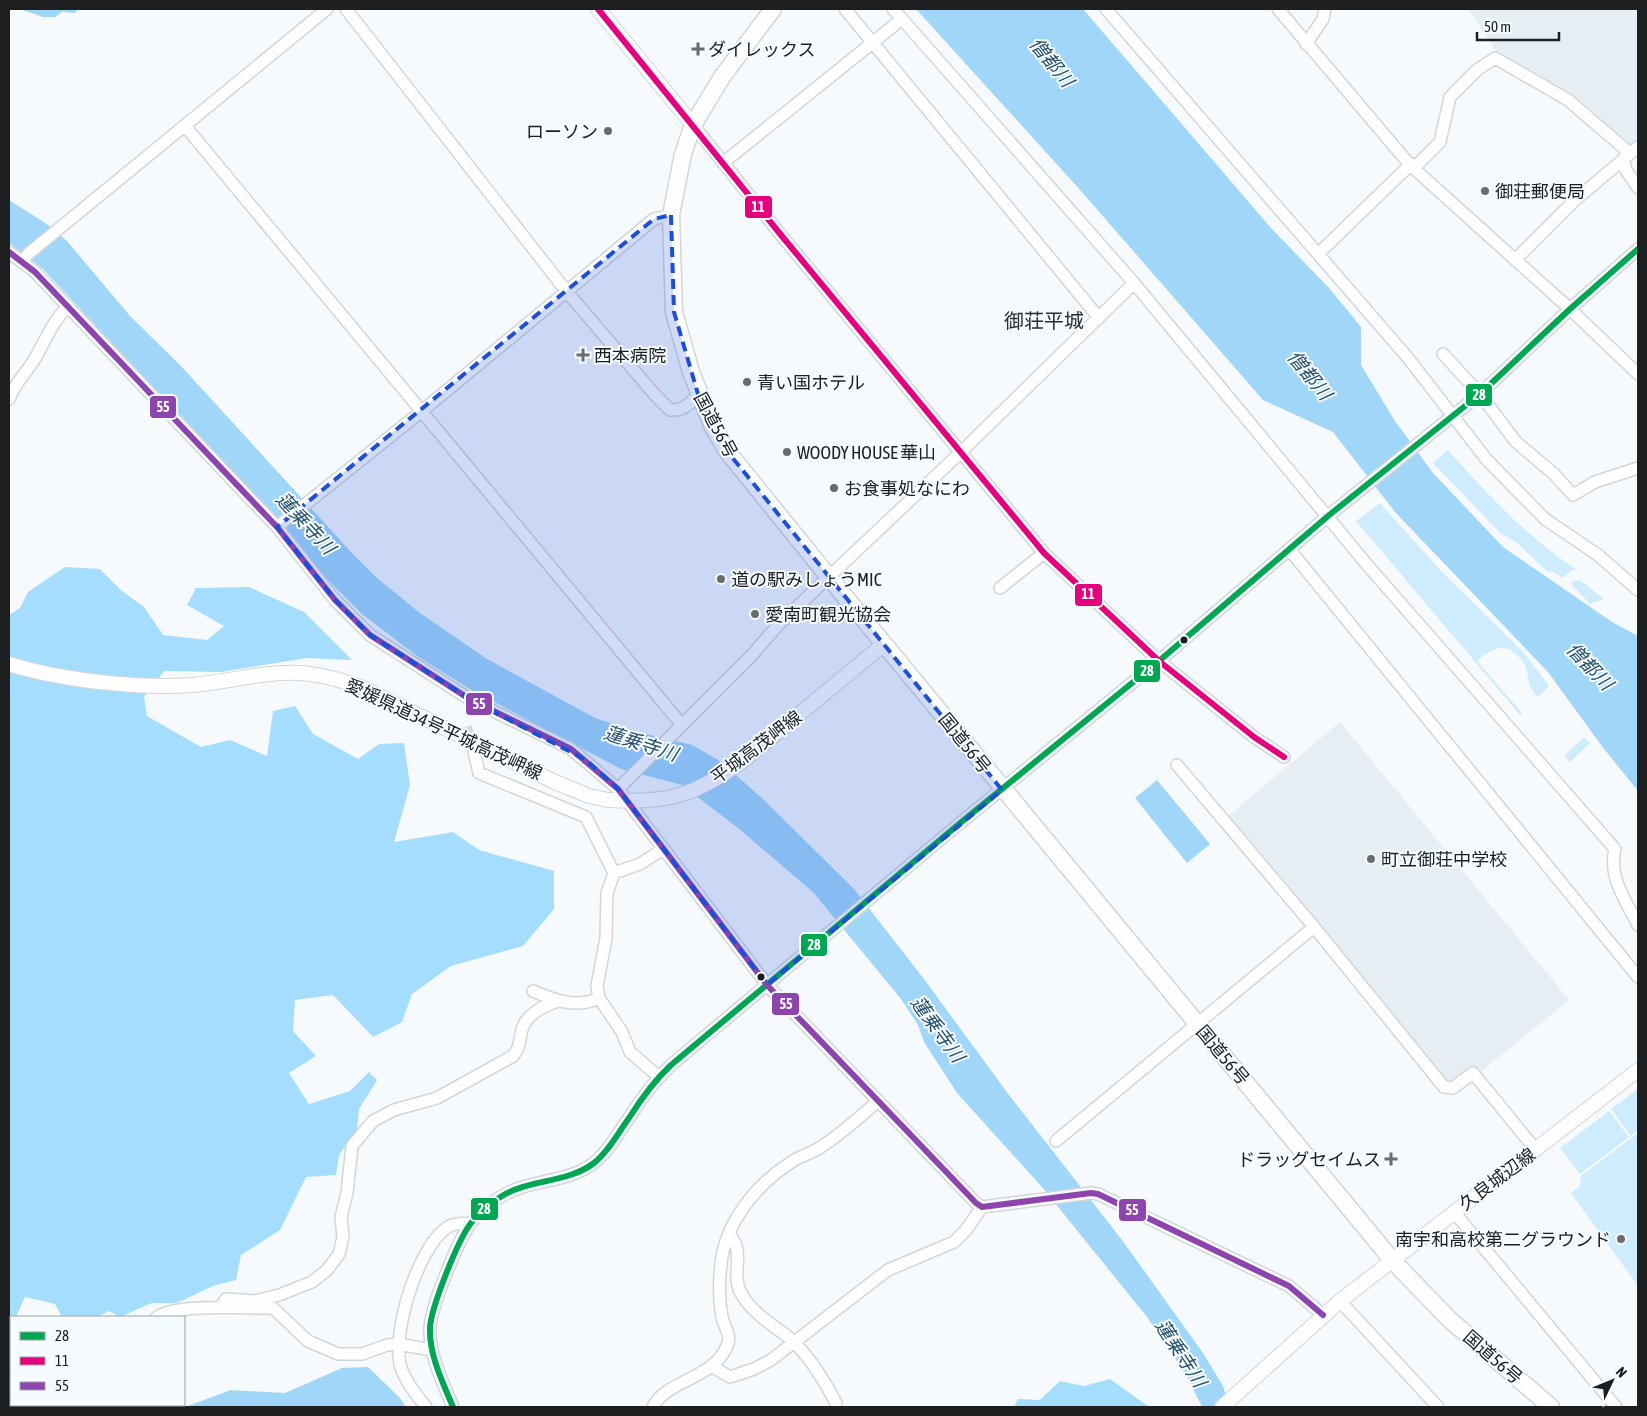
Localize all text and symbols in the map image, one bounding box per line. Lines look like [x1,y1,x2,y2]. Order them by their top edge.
scale bar [1477,10,1560,42]
text: 50 m [1484,18,1511,35]
water label: 僧都川 [1026,33,1080,93]
place label: ダイレックス [708,39,815,60]
marker: ダイレックス [692,43,704,55]
place label: ローソン [526,121,598,142]
marker: ローソン [602,125,614,137]
place label: 御荘郵便局 [1495,181,1585,202]
marker: 御荘郵便局 [1479,185,1491,197]
line badge: 11 [744,195,773,219]
text: 11 [751,199,765,215]
district label: 御荘平城 [1004,309,1084,332]
place label: 西本病院 [594,345,666,366]
water label: 僧都川 [1284,346,1338,406]
marker: 西本病院 [576,348,590,362]
place label: 青い国ホテル [757,372,865,393]
marker: 青い国ホテル [741,376,753,388]
line badge: 28 [1465,383,1493,407]
text: 28 [1472,387,1486,403]
street label: 国道56号 [690,389,742,461]
line badge: 55 [149,395,177,419]
text: 55 [156,399,170,415]
place label: WOODY HOUSE 華山 [797,442,936,463]
marker: WOODY HOUSE 華山 [781,446,793,458]
place label: お食事処なにわ [844,478,970,499]
marker: お食事処なにわ [828,482,840,494]
water label: 蓮乗寺川 [272,488,341,560]
place label: 道の駅みしょうMIC [731,569,882,590]
marker: 道の駅みしょうMIC [715,573,727,585]
line badge: 11 [1074,583,1103,607]
text: 11 [1081,586,1095,602]
place label: 愛南町観光協会 [765,604,891,625]
marker: 愛南町観光協会 [749,608,761,620]
unlabelled marker [1179,635,1189,645]
water label: 僧都川 [1562,638,1619,696]
line badge: 28 [1133,659,1161,683]
text: 28 [1140,663,1154,679]
street label: 愛媛県道34号平城高茂岬線 [342,674,546,784]
line badge: 55 [465,692,493,716]
text: 55 [472,696,486,712]
street label: 平城高茂岬線 [707,706,805,788]
street label: 国道56号 [935,709,995,777]
water label: 蓮乗寺川 [601,721,682,766]
place label: 町立御荘中学校 [1381,849,1507,870]
marker: 町立御荘中学校 [1365,853,1377,865]
line badge: 28 [800,933,828,957]
text: 28 [807,937,821,953]
unlabelled marker [756,972,766,982]
line badge: 55 [771,992,800,1016]
water label: 蓮乗寺川 [907,992,970,1068]
text: 55 [779,996,793,1012]
street label: 国道56号 [1192,1021,1254,1089]
street label: 久良城辺線 [1455,1144,1539,1214]
place label: ドラッグセイムス [1237,1149,1381,1170]
marker: ドラッグセイムス [1385,1153,1397,1165]
line badge: 28 [470,1197,499,1221]
line badge: 55 [1118,1198,1147,1222]
text: 28 [477,1201,491,1217]
text: 55 [1125,1202,1139,1218]
place label: 南宇和高校第二グラウンド [1395,1229,1611,1250]
marker: 南宇和高校第二グラウンド [1615,1233,1627,1245]
water label: 蓮乗寺川 [1151,1315,1212,1393]
legend [10,1316,185,1406]
street label: 国道56号 [1459,1326,1527,1388]
text: 28 [55,1327,69,1344]
text: 11 [55,1352,69,1369]
north arrow [1587,1356,1637,1406]
text: N [1613,1364,1630,1381]
text: 55 [55,1377,69,1394]

